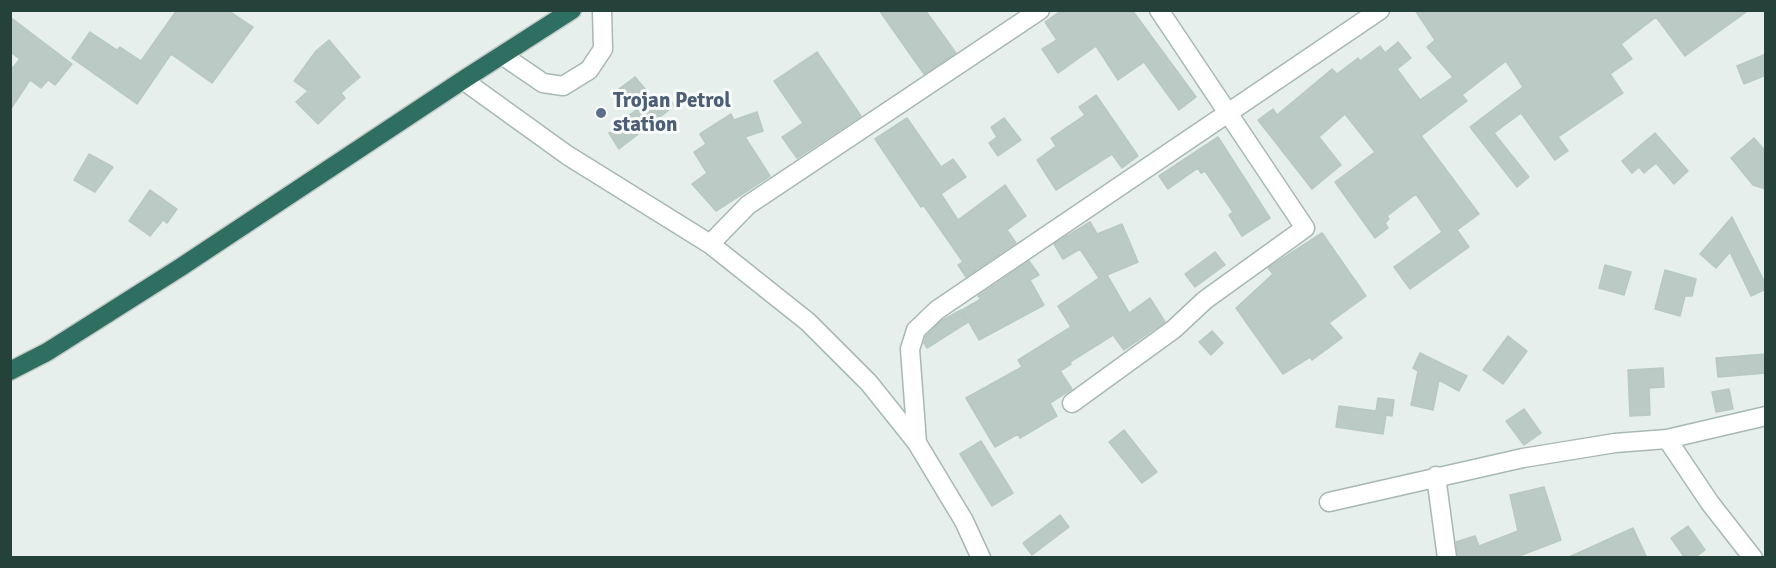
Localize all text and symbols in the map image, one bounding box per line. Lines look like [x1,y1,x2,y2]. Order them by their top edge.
place label: Trojan Petrol station [613,88,731,138]
marker: Trojan Petrol station [594,106,608,120]

